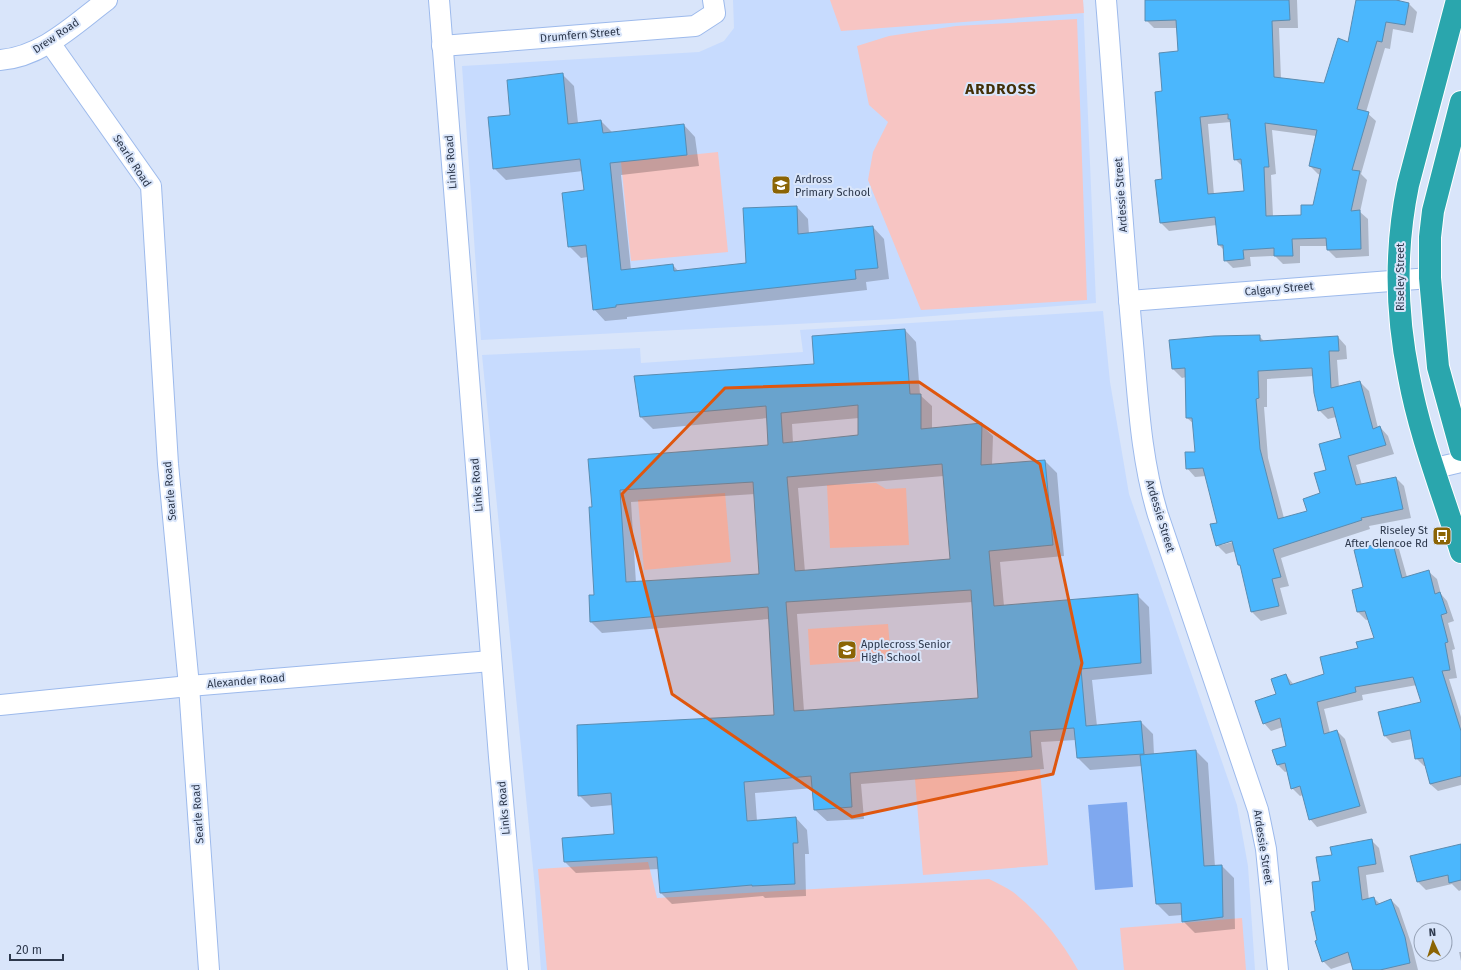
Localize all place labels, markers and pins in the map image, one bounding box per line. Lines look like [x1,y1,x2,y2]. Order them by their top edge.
place label: Ardross Primary School [795,173,870,199]
school or university icon: Ardross Primary School [770,174,792,196]
place label: Riseley St After Glencoe Rd [1345,524,1428,550]
bus stop icon: Riseley St After Glencoe Rd [1431,525,1453,547]
place label: Applecross Senior High School [861,638,951,664]
school or university icon: Applecross Senior High School [836,639,858,661]

